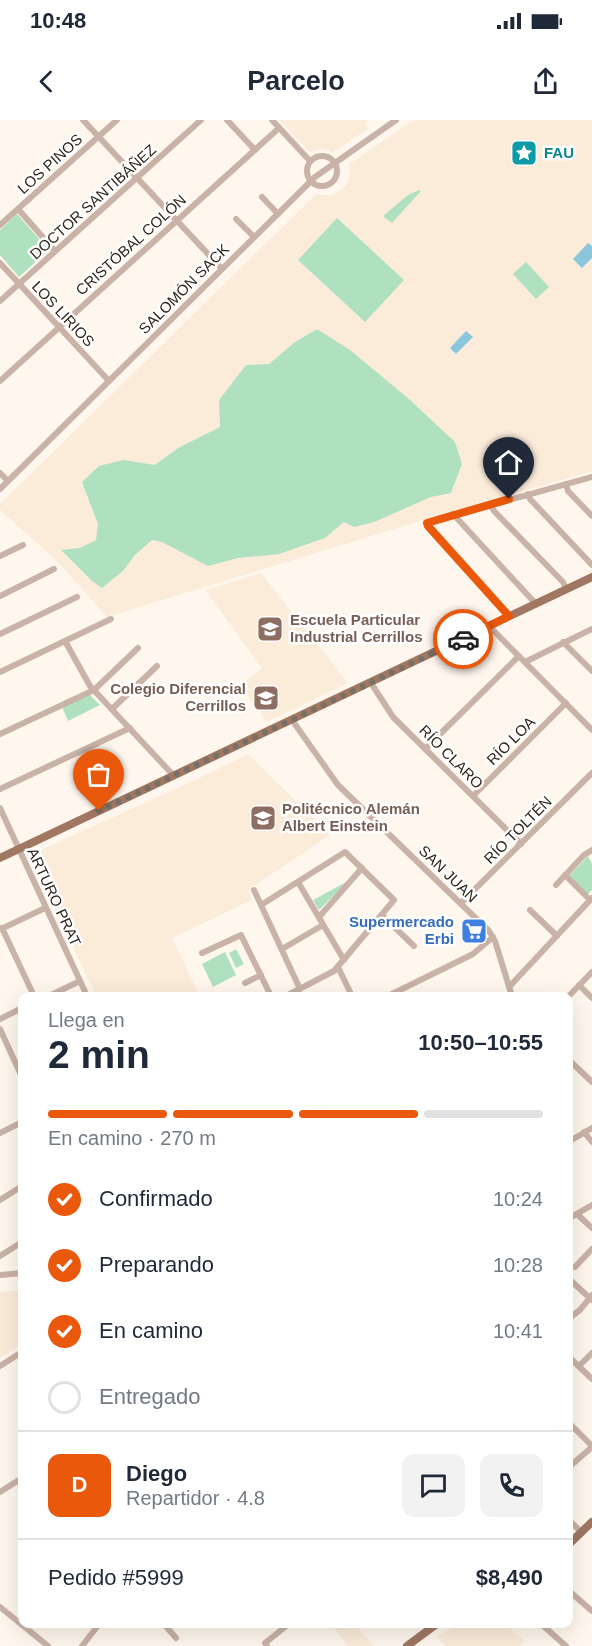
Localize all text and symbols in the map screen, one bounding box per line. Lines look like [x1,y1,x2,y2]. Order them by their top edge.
text: 10:48 [30,8,86,33]
icon: back [30,65,63,98]
icon: share [529,65,562,98]
text: Parcelo [247,66,345,96]
street label: LOS PINOS [14,130,85,197]
place icon: FAU [509,138,539,168]
street label: DOCTOR SANTIBÁÑEZ [26,141,159,263]
place label: FAU [544,144,574,161]
street label: CRISTÓBAL COLÓN [72,191,189,298]
street label: SALOMÓN SACK [135,240,232,337]
street label: LOS LIRIOS [29,277,98,350]
pin [483,437,534,499]
icon: home [492,446,525,479]
courier [433,609,493,669]
place label: Escuela Particular Industrial Cerrillos [290,611,423,645]
school or university icon: Escuela Particular Industrial Cerrillos [255,614,285,644]
icon: car [447,623,480,656]
place label: Colegio Diferencial Cerrillos [110,680,246,714]
school or university icon: Colegio Diferencial Cerrillos [251,683,281,713]
street label: RÍO LOA [483,713,538,768]
street label: RÍO CLARO [416,721,487,792]
pin [73,749,124,811]
icon: bag [82,758,115,791]
street label: RÍO TOLTÉN [480,792,555,867]
place label: Politécnico Alemán Albert Einstein [282,800,420,834]
school or university icon: Politécnico Alemán Albert Einstein [248,803,278,833]
street label: SAN JUAN [416,842,481,906]
street label: ARTURO PRAT [24,845,85,948]
place label: Supermercado Erbi [349,913,454,947]
supermarket icon: Supermercado Erbi [459,916,489,946]
text: Llega en [48,1009,125,1031]
text: 10:50–10:55 [418,1030,543,1055]
text: 2 min [48,1033,150,1076]
text: En camino · 270 m [48,1127,216,1149]
icon: check [48,1183,81,1216]
text: Confirmado [99,1186,213,1211]
text: 10:24 [493,1188,543,1210]
icon: check [48,1249,81,1282]
text: Preparando [99,1252,214,1277]
text: 10:28 [493,1254,543,1276]
icon: check [48,1315,81,1348]
text: En camino [99,1318,203,1343]
text: 10:41 [493,1320,543,1342]
text: Entregado [99,1384,201,1409]
button: chat [402,1454,465,1517]
button: phone [480,1454,543,1517]
text: Diego [126,1461,187,1486]
text: D [72,1472,87,1497]
text: Repartidor · 4.8 [126,1487,265,1509]
text: Pedido #5999 [48,1565,184,1590]
text: $8,490 [476,1565,543,1590]

